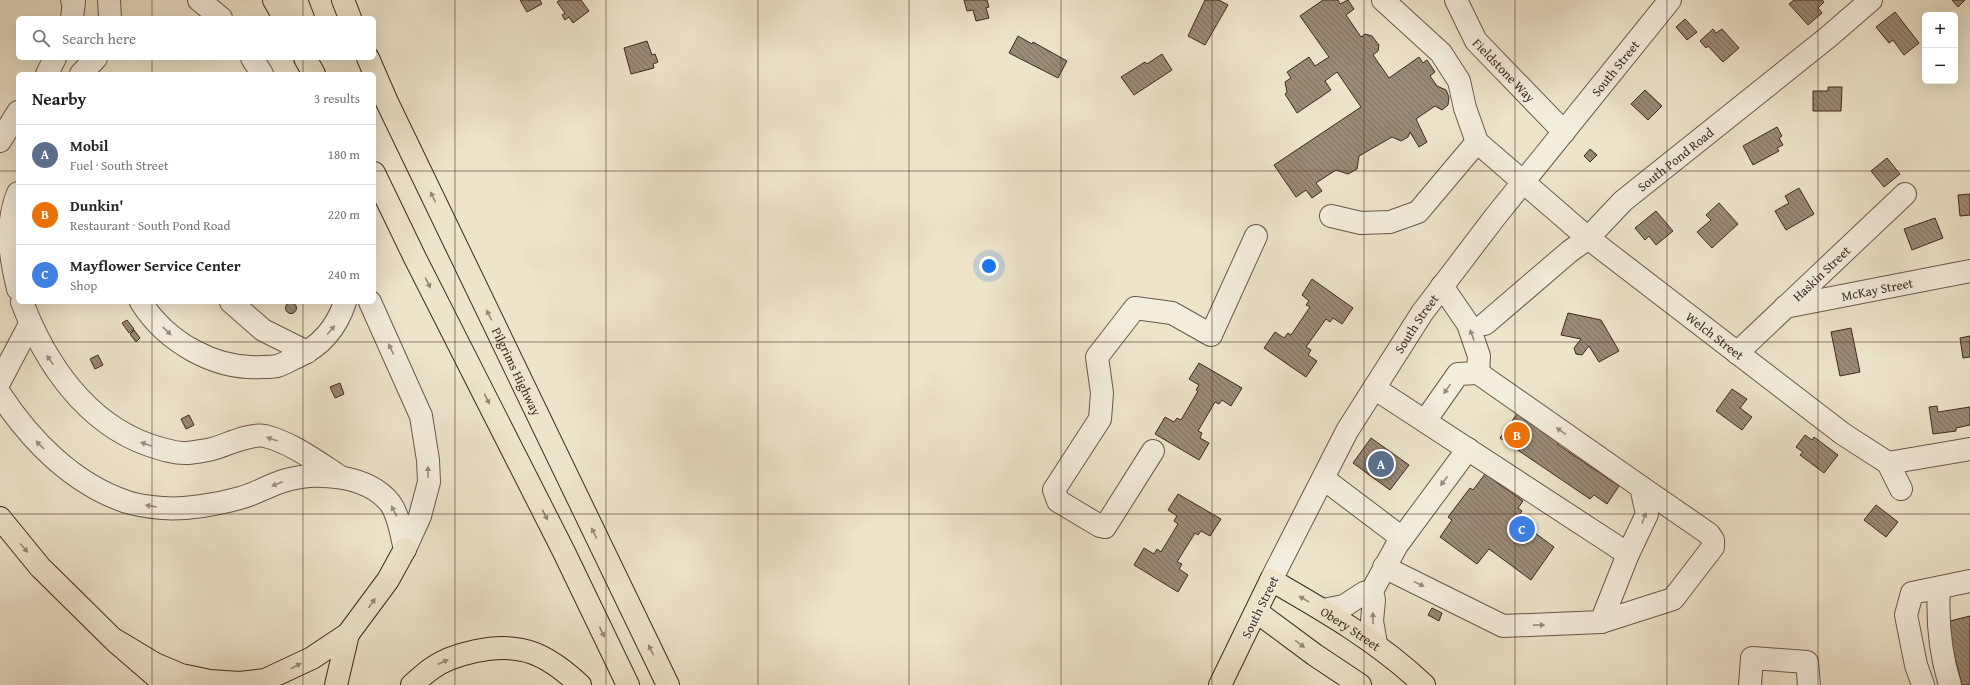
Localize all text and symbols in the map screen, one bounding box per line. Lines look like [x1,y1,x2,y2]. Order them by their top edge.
map controls [1922,12,1958,84]
button: + [1922,12,1958,48]
search box [16,16,376,60]
icon: search [30,27,52,49]
text: Search here [62,28,136,49]
street label: Fieldstone Way [1469,34,1540,107]
street label: South Street [1586,35,1644,100]
button: − [1922,48,1958,84]
text: Nearby [32,86,86,111]
text: 3 results [314,89,360,108]
street label: South Pond Road [1633,123,1717,196]
text: Mobil [70,135,108,156]
text: A [41,145,49,164]
text: 180 m [328,145,360,164]
text: Fuel · South Street [70,156,169,175]
one-way arrow [430,192,436,203]
text: Dunkin' [70,195,123,216]
text: B [41,205,49,224]
text: 220 m [328,205,360,224]
text: Restaurant · South Pond Road [70,216,230,235]
street label: Haskin Street [1788,241,1855,305]
text: Mayflower Service Center [70,255,241,276]
your location [979,256,999,276]
text: C [41,265,49,284]
text: 240 m [328,265,360,284]
street label: McKay Street [1840,273,1915,305]
text: Shop [70,276,97,295]
one-way arrow [425,277,431,289]
street label: South Street [1389,290,1443,357]
street label: Welch Street [1682,307,1748,364]
one-way arrow [486,309,492,320]
street label: Pilgrims Highway [487,324,547,419]
one-way arrow [327,325,336,335]
one-way arrow [162,326,172,336]
one-way arrow [1468,329,1474,341]
one-way arrow [388,344,394,355]
one-way arrow [46,354,54,365]
one-way arrow [1443,384,1451,395]
one-way arrow [484,393,490,405]
pin: B [1504,420,1530,450]
one-way arrow [1556,427,1567,435]
one-way arrow [265,435,277,441]
one-way arrow [35,440,45,449]
one-way arrow [139,441,151,447]
pin: A [1368,449,1394,479]
one-way arrow [425,465,431,478]
one-way arrow [1440,475,1449,486]
one-way arrow [271,481,283,487]
one-way arrow [145,503,157,509]
one-way arrow [391,506,397,517]
one-way arrow [542,509,549,521]
one-way arrow [1642,512,1648,524]
pin: C [1509,514,1535,544]
one-way arrow [591,527,597,538]
one-way arrow [20,543,29,554]
street label: South Street [1237,572,1284,642]
one-way arrow [1413,581,1424,588]
one-way arrow [1299,595,1309,603]
one-way arrow [368,598,376,608]
street label: Obery Street [1317,602,1385,655]
one-way arrow [1369,612,1376,624]
one-way arrow [1533,622,1546,628]
one-way arrow [599,626,605,638]
one-way arrow [1294,640,1305,648]
one-way arrow [648,644,654,655]
one-way arrow [438,659,449,665]
one-way arrow [290,663,302,670]

